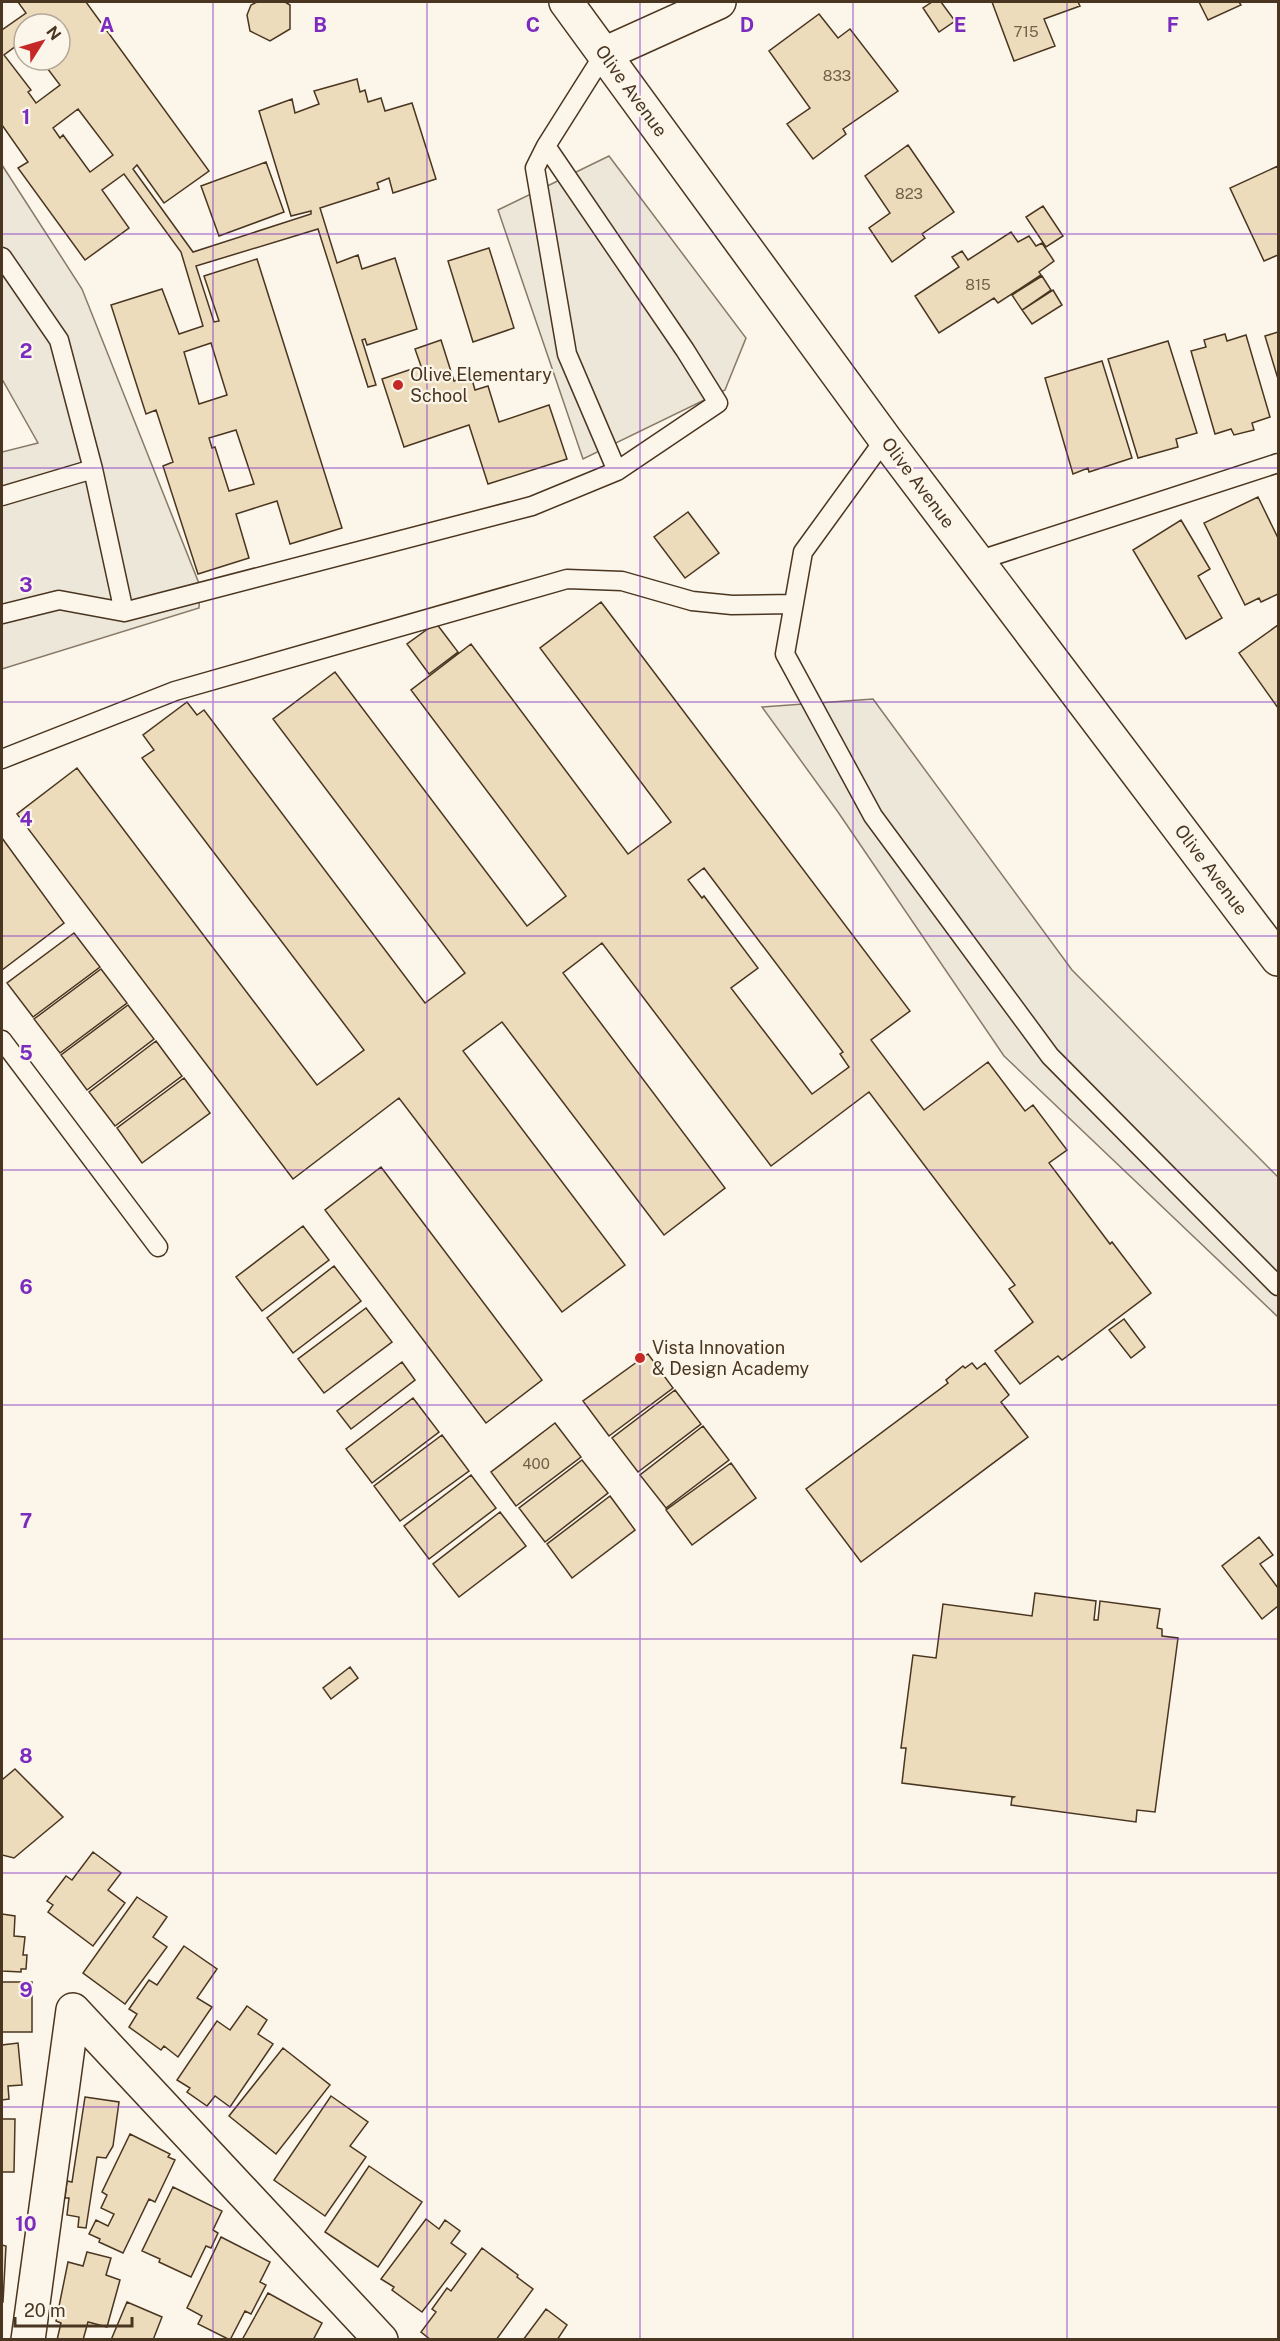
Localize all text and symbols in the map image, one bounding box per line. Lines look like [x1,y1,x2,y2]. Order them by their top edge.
north arrow [12,12,72,72]
text: A [100,13,114,37]
text: B [313,13,327,37]
text: C [526,13,540,37]
text: D [740,13,754,37]
text: E [954,13,966,37]
text: F [1167,13,1179,37]
text: N [42,23,65,44]
house number: 715 [1013,23,1039,40]
street label: Olive Avenue [591,41,672,141]
house number: 833 [823,67,851,84]
text: 1 [22,105,30,129]
house number: 823 [895,185,923,202]
house number: 815 [965,276,991,293]
text: 2 [20,339,32,363]
place label: Olive Elementary School [410,364,552,406]
marker: Olive Elementary School [391,378,405,392]
street label: Olive Avenue [877,433,959,532]
text: 3 [19,573,33,597]
text: 4 [19,807,33,831]
street label: Olive Avenue [1170,820,1252,919]
text: 5 [19,1041,33,1065]
text: 6 [19,1275,33,1299]
place label: Vista Innovation & Design Academy [652,1337,810,1379]
marker: Vista Innovation & Design Academy [633,1351,647,1365]
house number: 400 [522,1455,550,1472]
text: 7 [20,1509,32,1533]
text: 8 [19,1744,33,1768]
text: 9 [19,1978,33,2002]
text: 10 [15,2212,37,2236]
scale bar [15,2290,132,2328]
text: 20 m [24,2300,66,2321]

